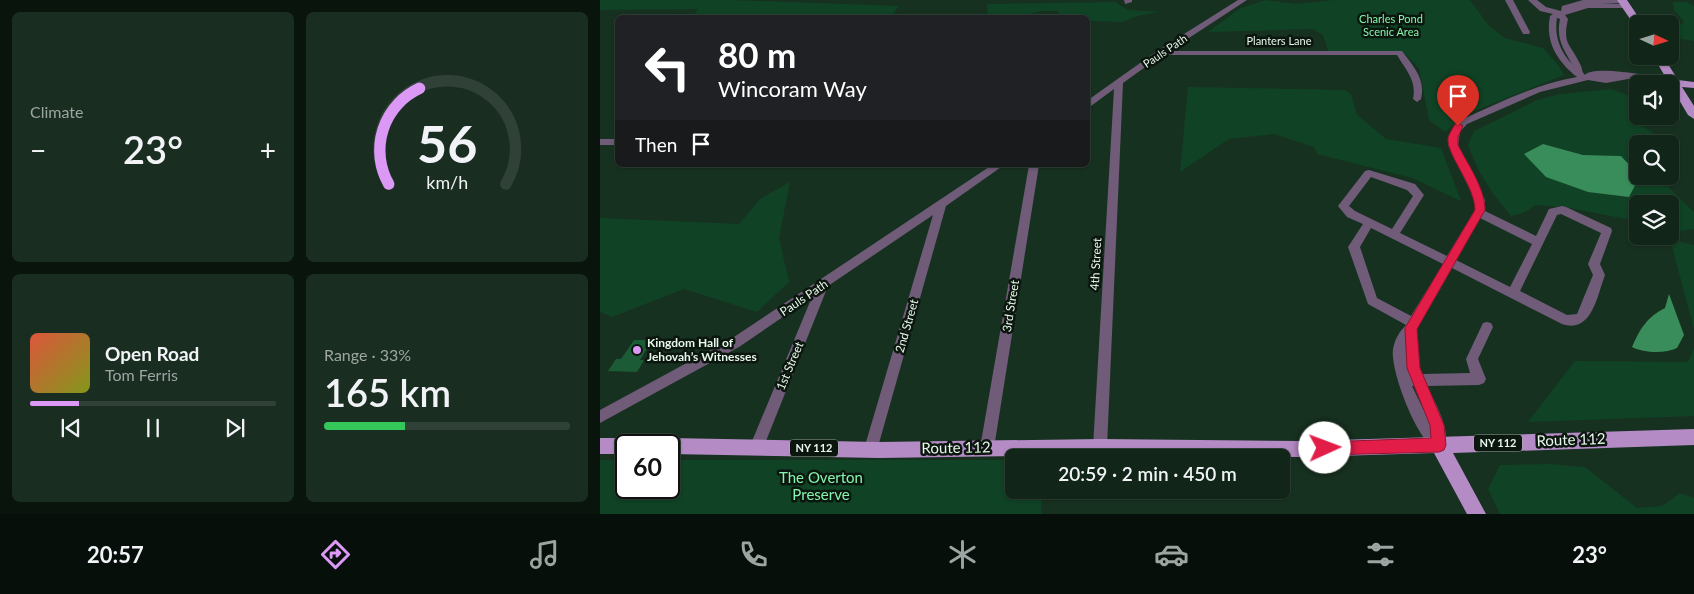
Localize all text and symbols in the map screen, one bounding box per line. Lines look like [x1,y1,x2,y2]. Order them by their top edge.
park label: Charles Pond Scenic Area [1359,12,1423,38]
north arrow [1629,15,1679,65]
map controls [1629,15,1679,245]
street label: Pauls Path [1140,31,1189,70]
text: 80 m [718,33,796,75]
street label: Planters Lane [1246,34,1312,47]
icon: left [635,35,700,100]
text: Wincoram Way [718,75,867,102]
pin [1437,75,1479,126]
button: sound [1629,75,1679,125]
icon: arrive [1444,82,1472,110]
text: Climate [30,102,83,121]
text: 56 [417,112,477,174]
text: 23° [123,126,183,172]
icon: arrive [687,130,715,158]
text: − [30,133,46,167]
text: + [260,133,276,167]
text: Then [635,133,677,156]
button: search [1629,135,1679,185]
text: km/h [426,171,468,193]
button: layers [1629,195,1679,245]
street label: 4th Street [1087,237,1104,291]
street label: Pauls Path [777,276,831,319]
street label: 3rd Street [999,278,1022,333]
street label: 2nd Street [892,297,922,354]
place label: Kingdom Hall of Jehovah’s Witnesses [647,335,757,364]
street label: 1st Street [773,339,807,392]
text: Open Road [105,342,199,365]
marker: Kingdom Hall of Jehovah’s Witnesses [631,344,643,356]
text: Range · 33% [324,345,411,364]
text: Tom Ferris [105,365,178,384]
text: 165 km [324,369,451,415]
icon: previous [57,414,85,442]
icon: pause [139,414,167,442]
icon: next [221,414,249,442]
position arrow [1298,421,1350,473]
street label: Route 112 [1536,429,1606,449]
speed limit sign: 60 [615,434,680,499]
road number: NY 112 [1474,434,1522,452]
street label: Route 112 [921,437,991,457]
road number: NY 112 [790,439,838,456]
text: 20:59 · 2 min · 450 m [1058,462,1237,485]
park label: The Overton Preserve [779,468,863,503]
icon: directions [318,537,353,572]
icon: music [527,537,562,572]
icon: phone [736,537,771,572]
icon: climate [945,537,980,572]
icon: car [1154,537,1189,572]
icon: filters [1363,537,1398,572]
text: 20:57 [87,541,144,568]
text: 23° [1572,541,1607,568]

